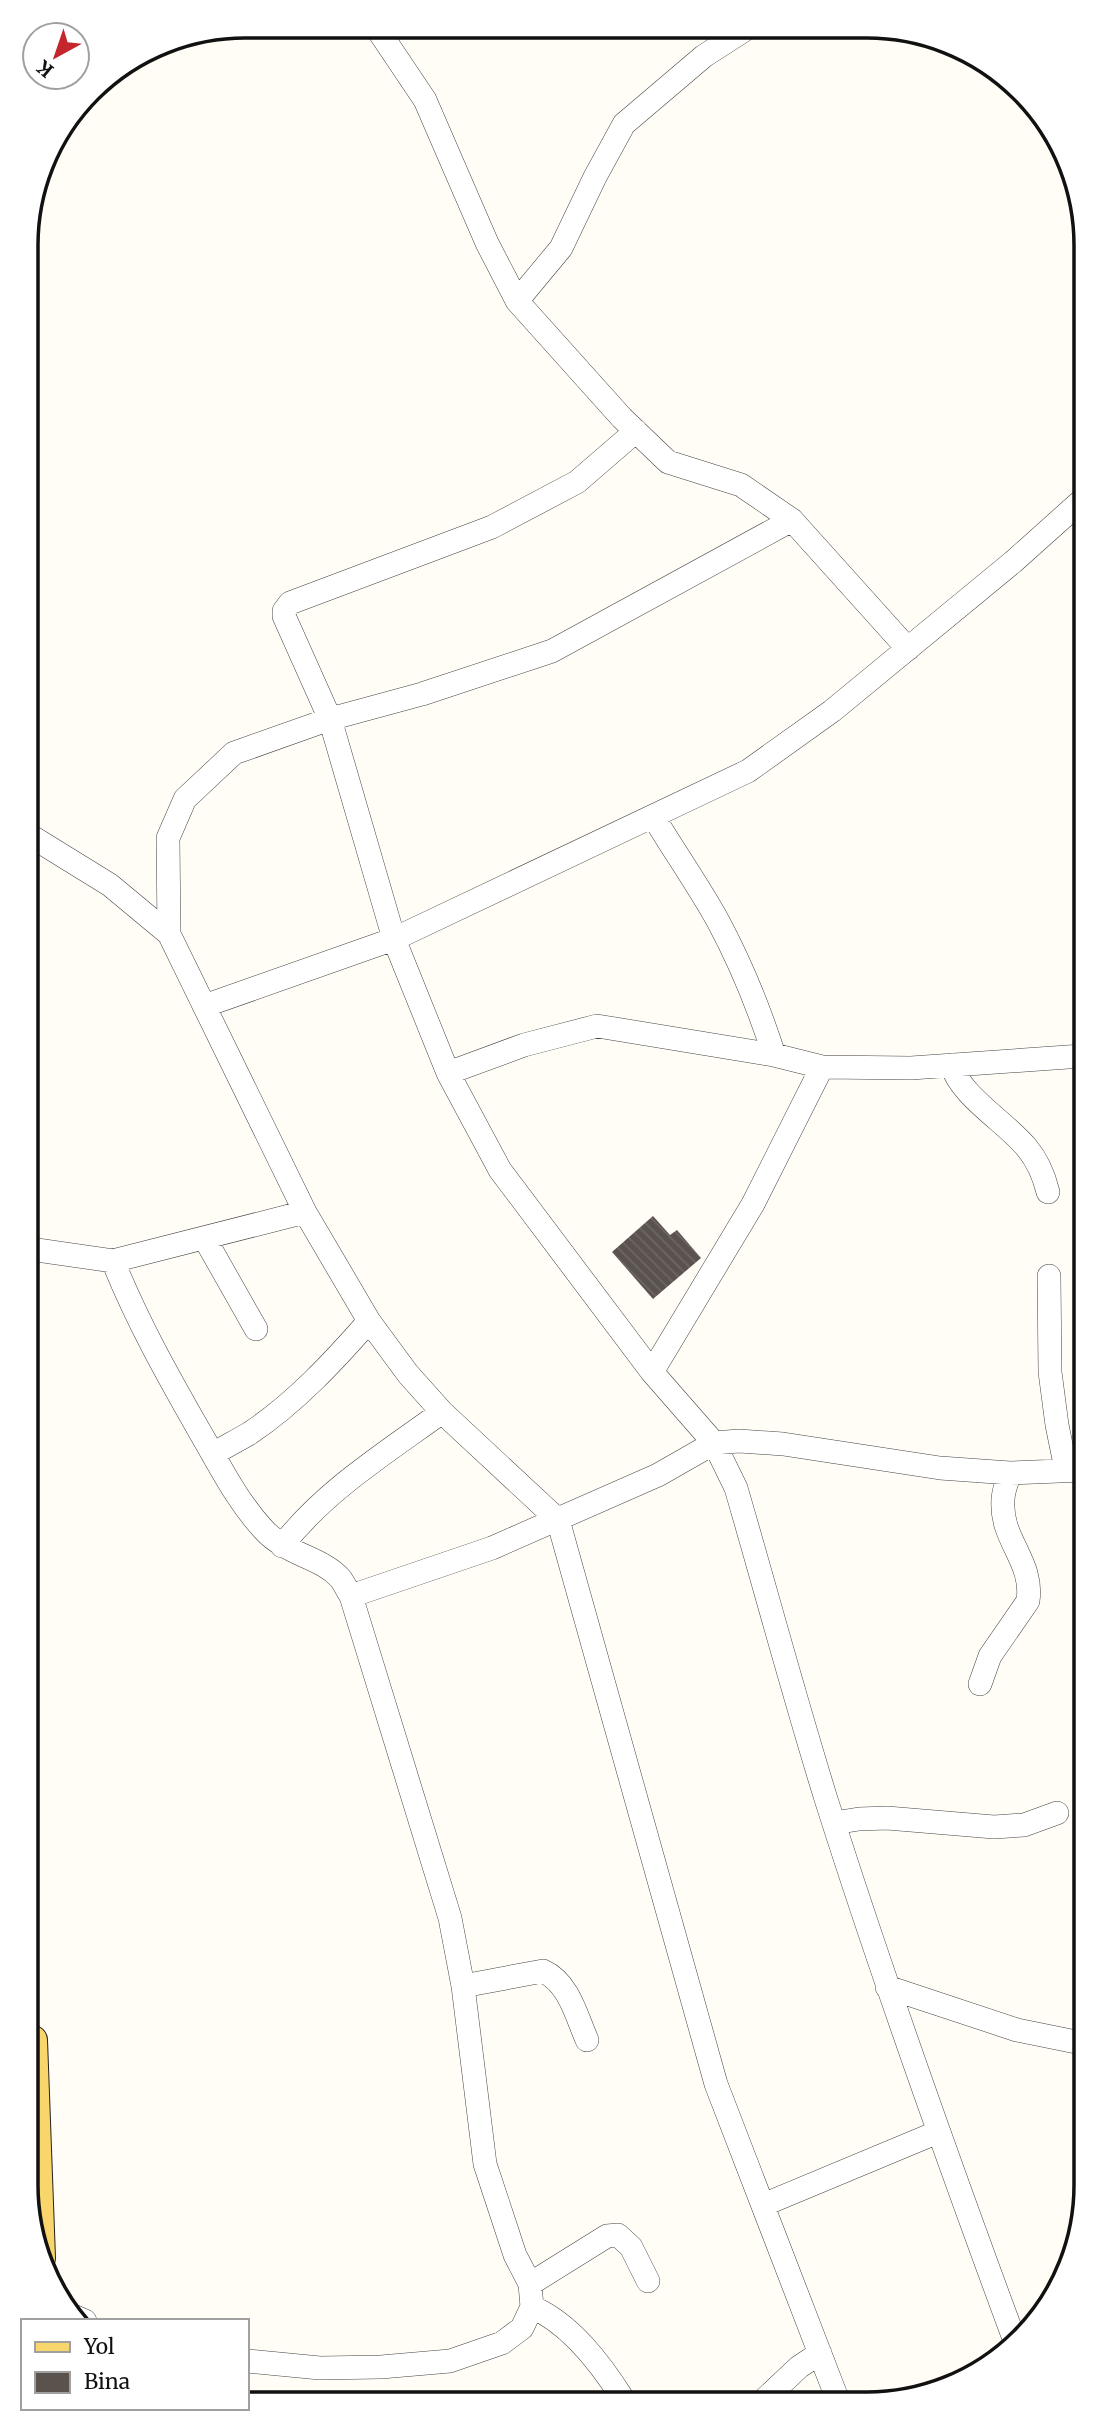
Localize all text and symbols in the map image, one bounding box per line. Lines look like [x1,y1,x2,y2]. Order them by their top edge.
north arrow [21,21,91,91]
text: K [31,55,58,83]
legend [21,2319,248,2410]
text: Yol [83,2333,115,2360]
text: Bina [84,2368,130,2395]

